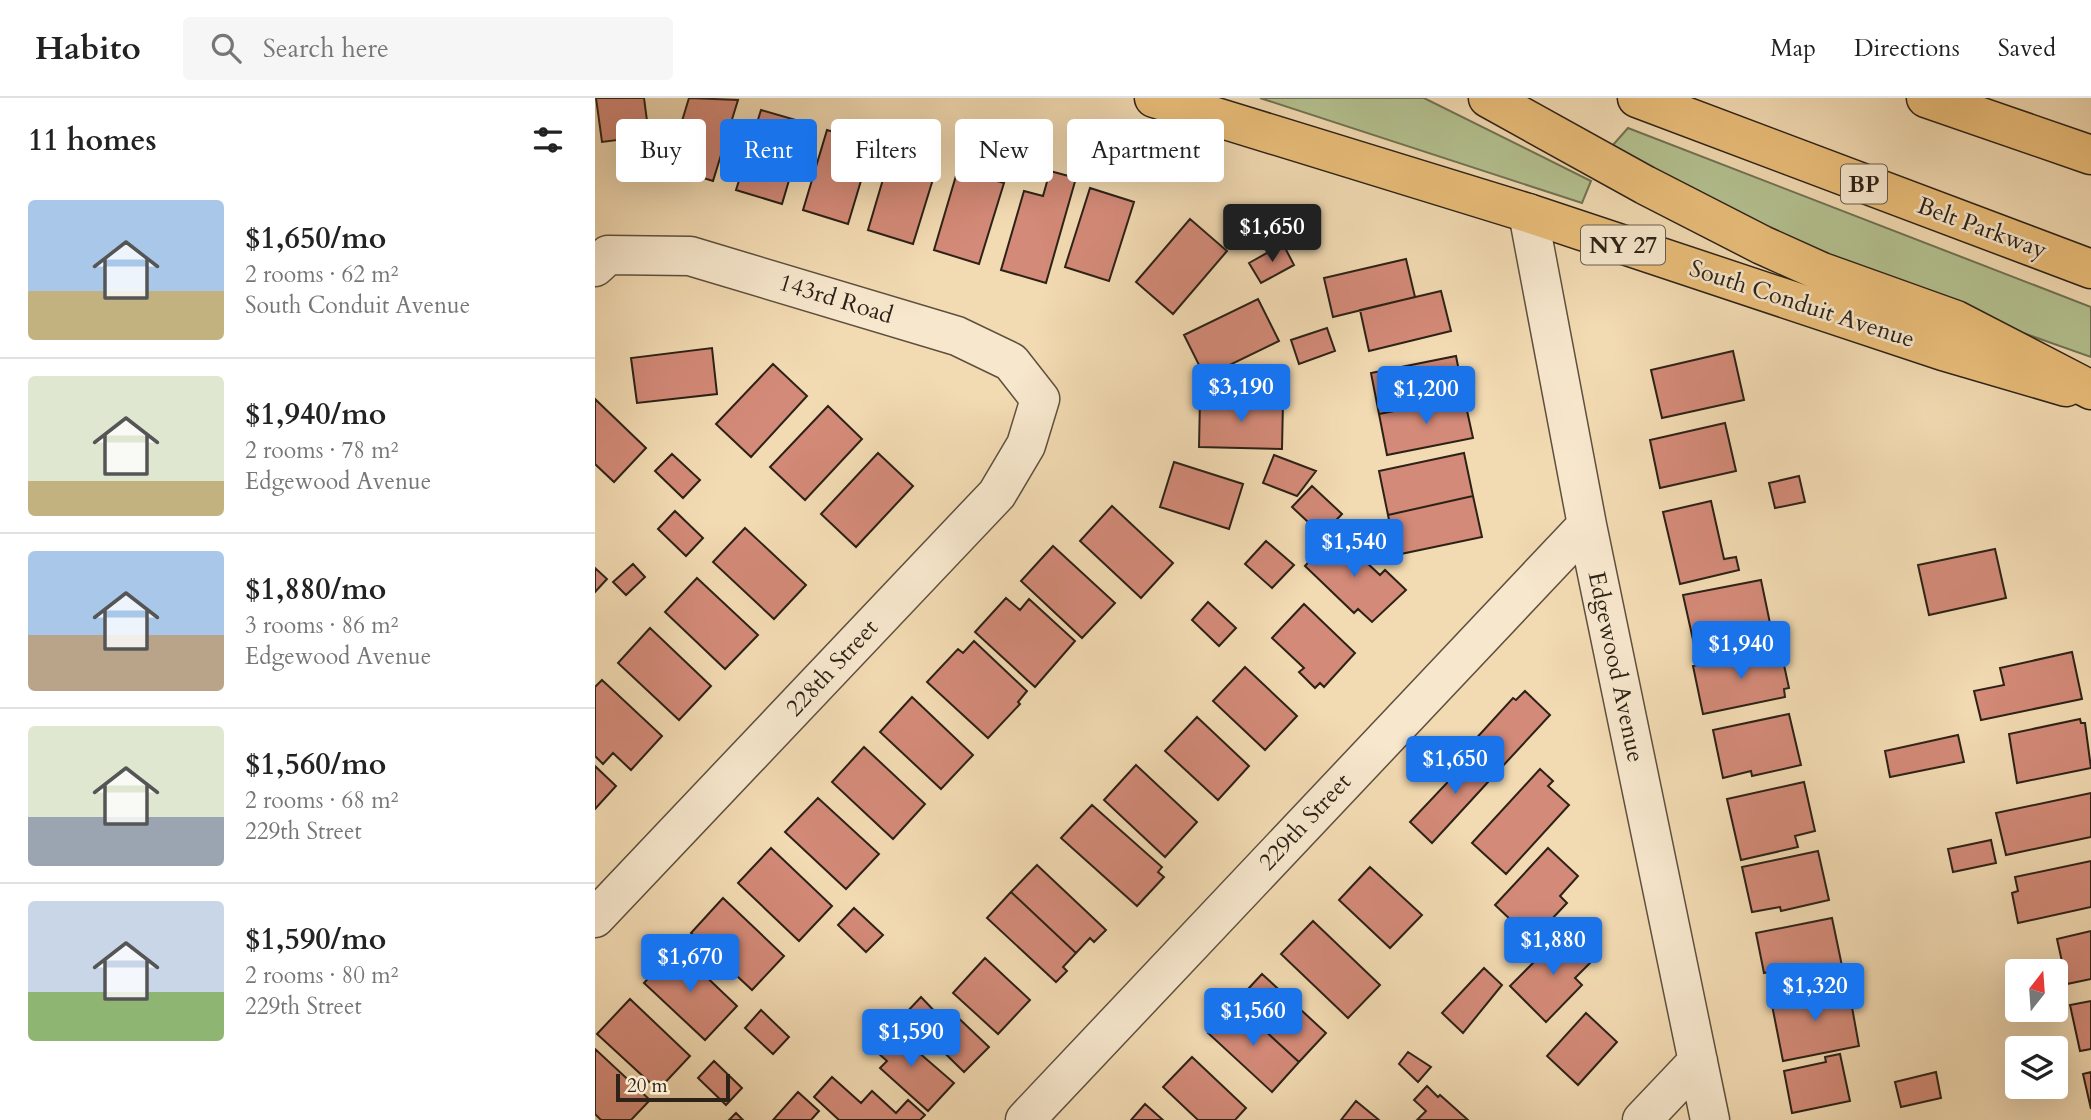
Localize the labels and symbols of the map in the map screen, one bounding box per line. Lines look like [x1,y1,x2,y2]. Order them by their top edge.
road number: BP [1841,164,1887,204]
street label: Belt Parkway [1913,189,2052,267]
pin: $1,650 [1215,204,1329,264]
road number: NY 27 [1581,226,1665,264]
street label: South Conduit Avenue [1685,252,1919,356]
street label: 143rd Road [775,266,897,332]
pin: $3,190 [1184,364,1298,424]
pin: $1,200 [1369,366,1483,426]
pin: $1,540 [1297,519,1411,579]
street label: Edgewood Avenue [1580,569,1652,765]
street label: 228th Street [778,612,886,724]
pin: $1,940 [1684,622,1798,681]
pin: $1,650 [1398,736,1512,796]
street label: 229th Street [1251,766,1359,878]
pin: $1,880 [1496,918,1610,977]
pin: $1,670 [633,934,747,994]
north arrow [2005,959,2069,1022]
pin: $1,320 [1758,964,1872,1023]
pin: $1,560 [1196,988,1310,1048]
pin: $1,590 [854,1010,968,1069]
scale bar [616,1071,730,1103]

